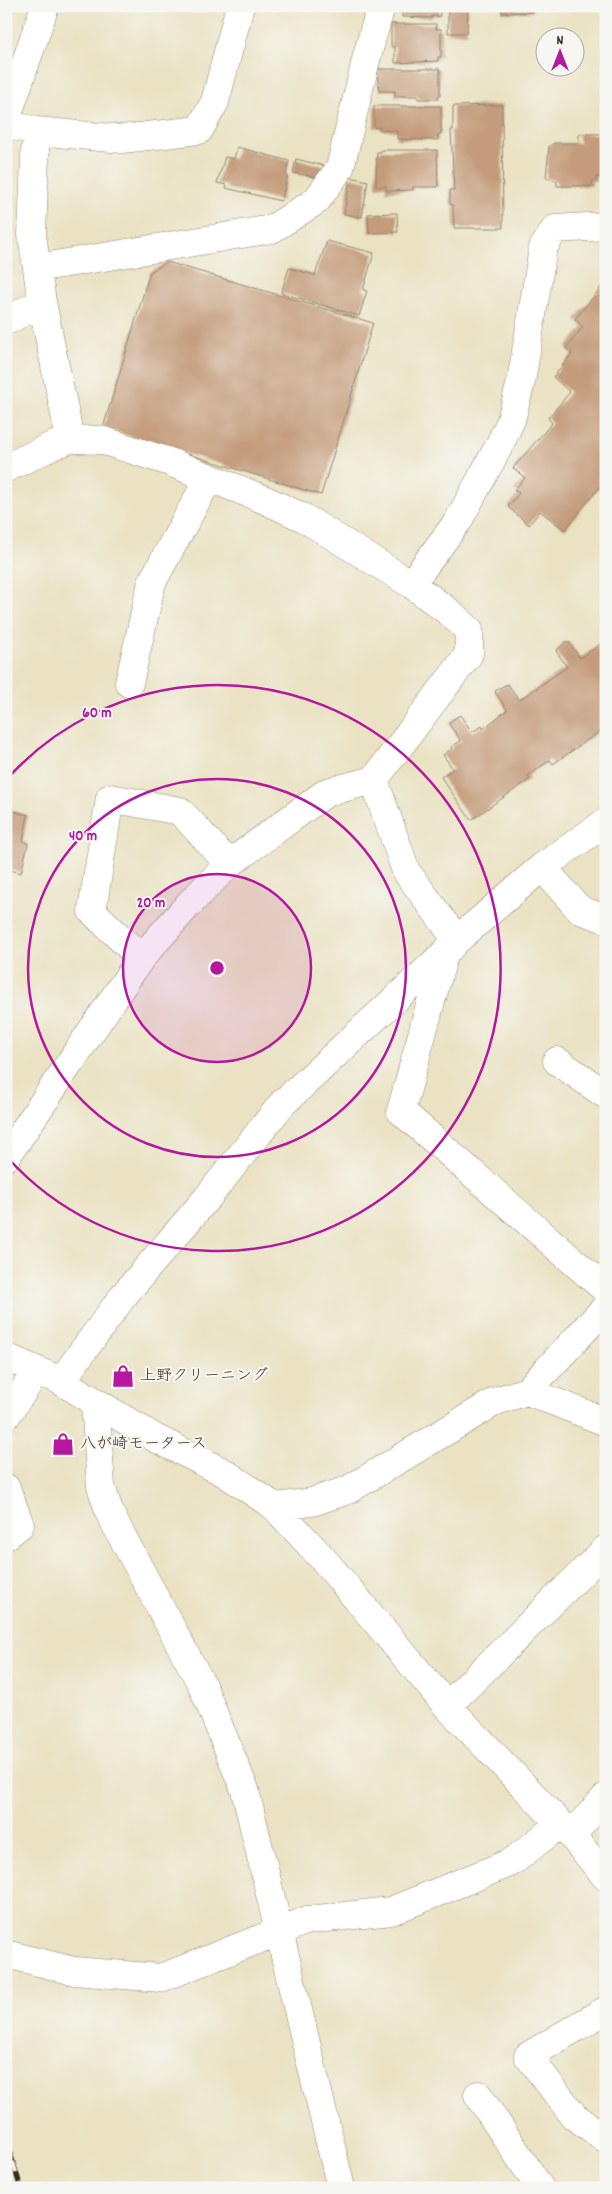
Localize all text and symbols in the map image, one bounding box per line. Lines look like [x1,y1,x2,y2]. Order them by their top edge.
north arrow [534,28,584,78]
text: N [557,31,564,51]
text: 60 m [82,703,112,725]
text: 40 m [69,826,97,848]
text: 20 m [137,893,165,915]
centre of rings [208,959,226,977]
shop icon: 上野クリーニング [110,1363,136,1389]
place label: 上野クリーニング [140,1365,268,1388]
shop icon: 八が崎モータース [50,1431,76,1457]
place label: 八が崎モータース [80,1433,207,1456]

